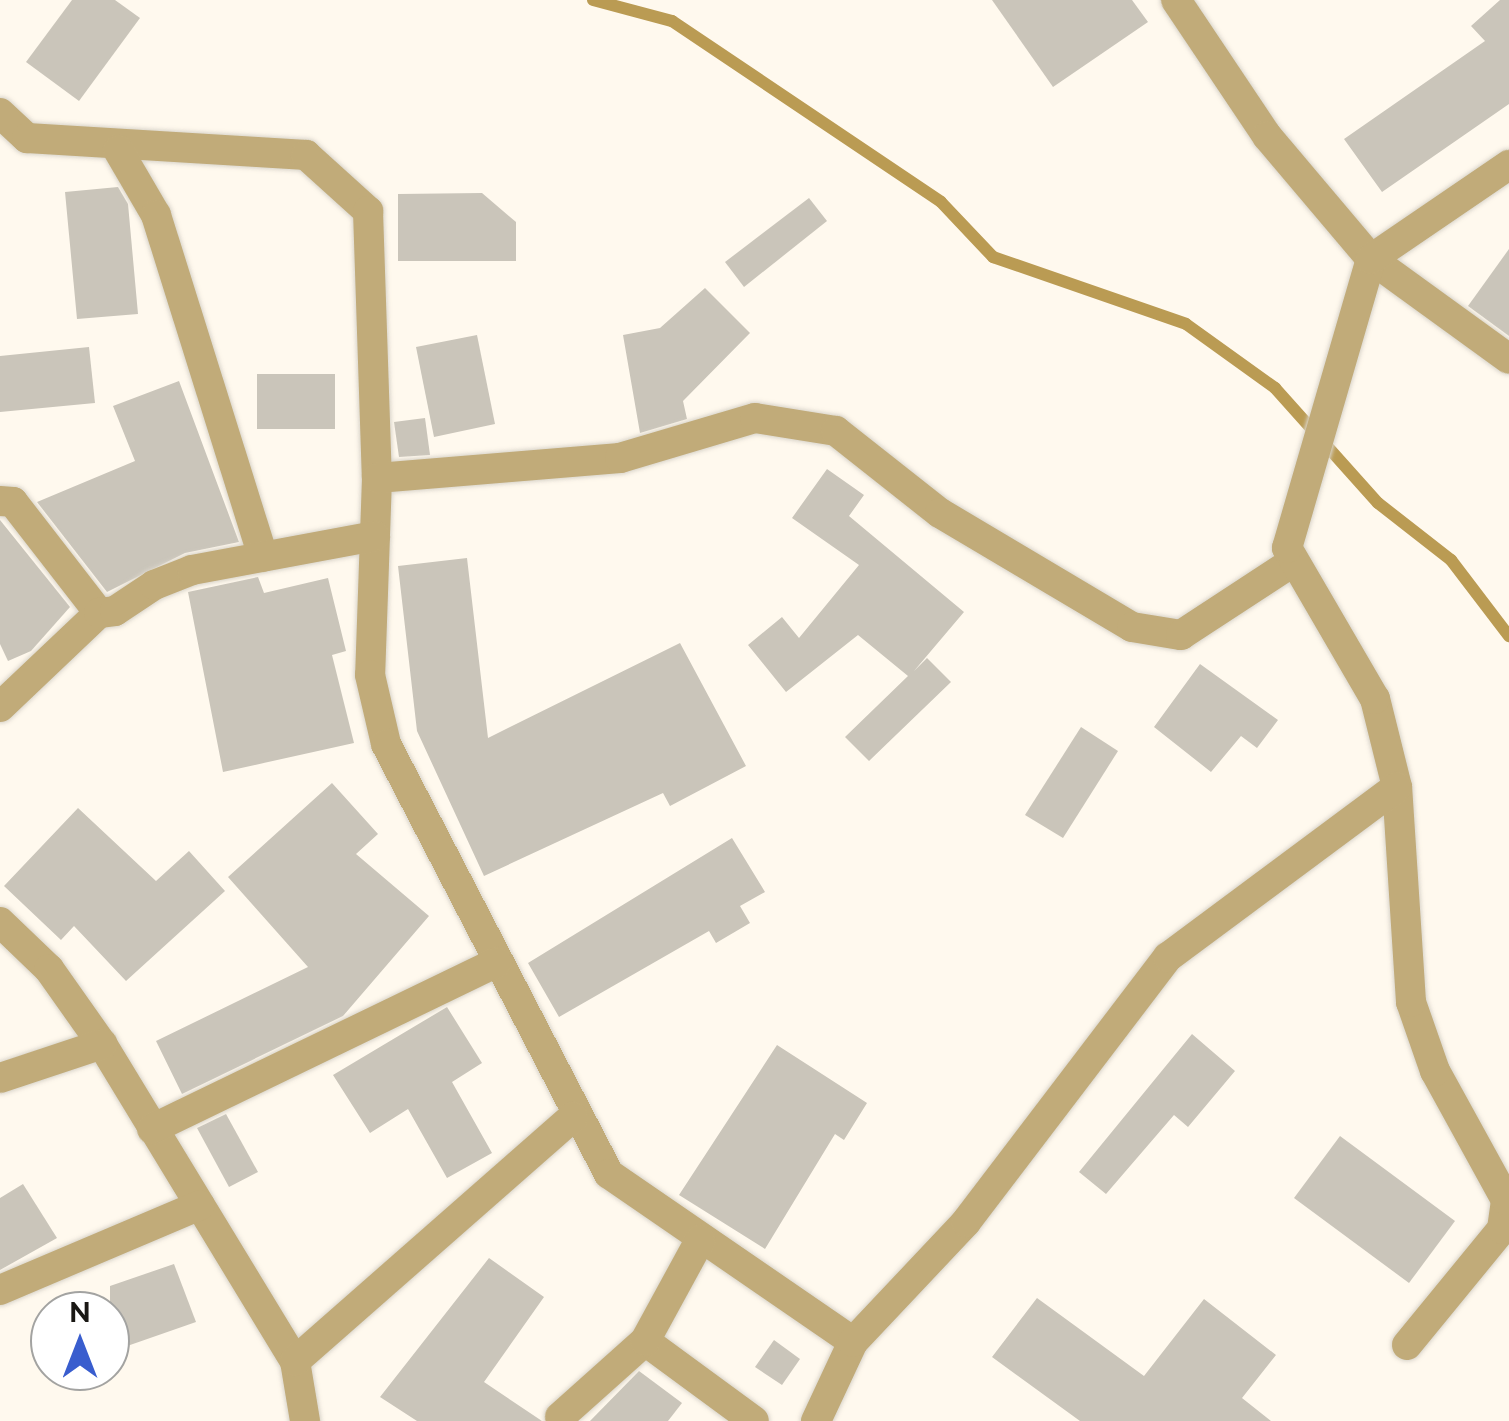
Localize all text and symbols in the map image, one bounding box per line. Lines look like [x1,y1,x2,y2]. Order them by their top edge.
north arrow [30,1291,130,1391]
text: N [69,1296,91,1329]

